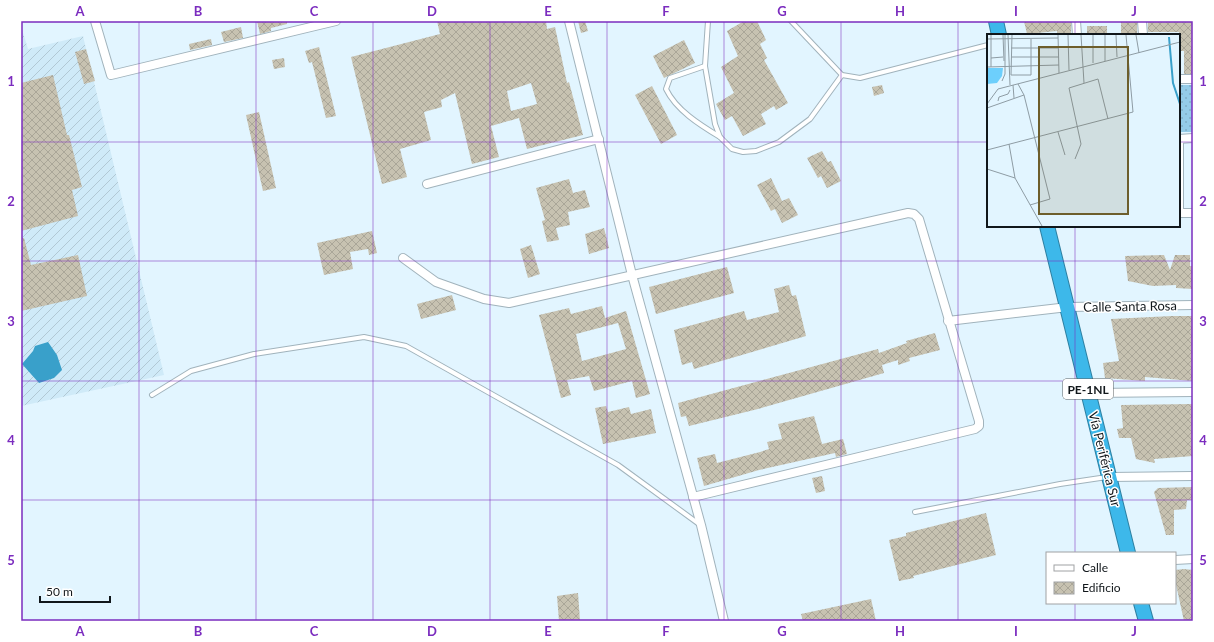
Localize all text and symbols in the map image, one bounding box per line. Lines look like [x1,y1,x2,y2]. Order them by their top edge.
text: A [74,3,85,19]
text: B [194,3,203,19]
text: C [310,3,319,19]
text: D [427,3,437,19]
text: E [544,3,552,19]
text: F [662,3,670,19]
text: G [777,3,787,19]
text: H [895,3,905,19]
text: I [1014,3,1018,19]
text: J [1131,3,1137,19]
inset map [987,34,1180,227]
text: 1 [7,73,15,89]
text: 1 [1199,73,1207,89]
text: 2 [7,193,15,209]
text: 2 [1199,193,1207,209]
street label: Calle Santa Rosa [1083,297,1177,315]
text: 3 [7,313,15,329]
text: 3 [1199,313,1207,329]
road number: PE-1NL [1063,379,1113,399]
street label: Vía Periférica Sur [1085,410,1125,509]
text: 4 [7,432,15,448]
text: 4 [1199,432,1207,448]
text: 5 [7,552,15,568]
legend [1046,552,1176,604]
text: 5 [1199,552,1207,568]
text: Calle [1082,560,1108,575]
scale bar [40,578,110,604]
text: Edificio [1082,580,1121,595]
text: 50 m [46,584,73,599]
text: A [74,623,85,639]
text: B [194,623,203,639]
text: C [310,623,319,639]
text: D [427,623,437,639]
text: E [544,623,552,639]
text: F [662,623,670,639]
text: G [777,623,787,639]
text: H [895,623,905,639]
text: I [1014,623,1018,639]
text: J [1131,623,1137,639]

